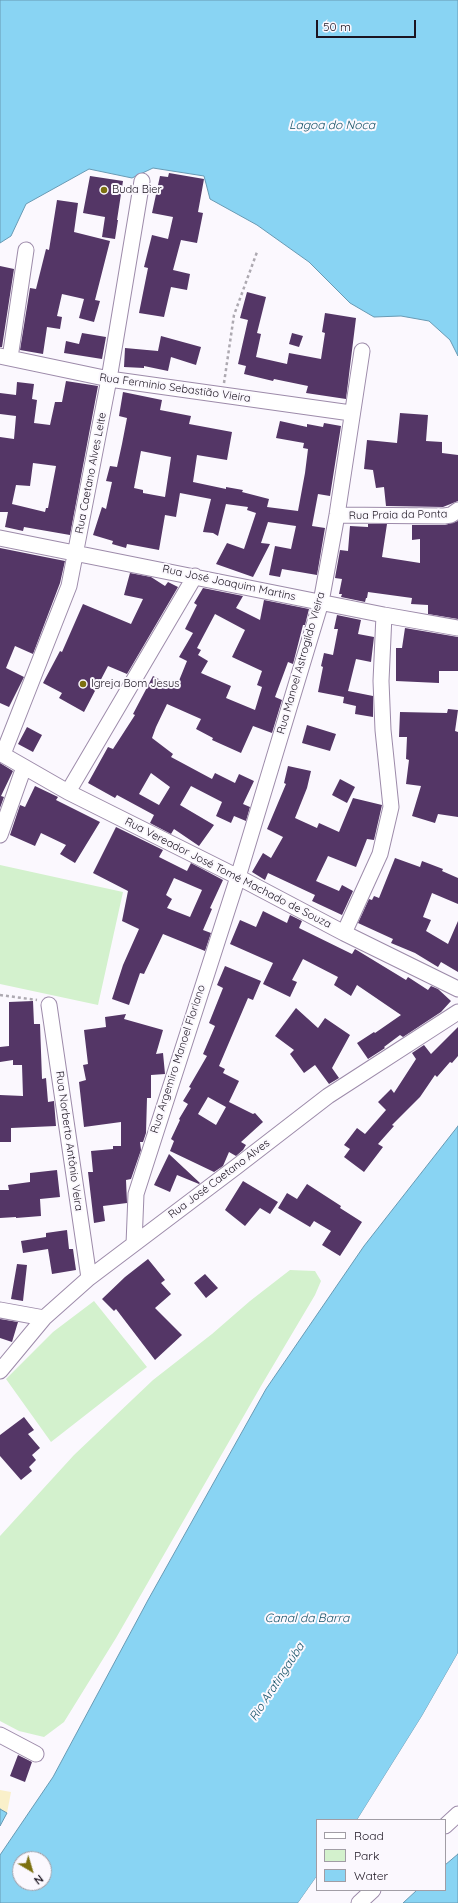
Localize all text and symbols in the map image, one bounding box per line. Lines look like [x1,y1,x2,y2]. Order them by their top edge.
scale bar [318,12,418,38]
text: 50 m [323,19,351,34]
water label: Lagoa do Noca [289,118,375,132]
place label: Buda Bier [112,183,162,197]
marker: Buda Bier [99,185,109,195]
street label: Rua Ferminio Sebastião Vieira [98,371,252,405]
street label: Rua Caetano Alves Leite [73,411,109,535]
street label: Rua Praia da Ponta [349,508,447,522]
street label: Rua José Joaquim Martins [161,562,297,604]
street label: Rua Manoel Astrogildo Vieira [274,590,328,736]
place label: Igreja Bom Jesus [91,677,179,691]
marker: Igreja Bom Jesus [78,679,88,689]
street label: Rua Vereador José Tomé Machado de Souza [123,815,333,931]
street label: Rua Argemiro Manoel Floriano [148,983,208,1135]
street label: Rua Norberto Antônio Veira [53,1070,85,1212]
street label: Rua José Caetano Alves [166,1137,272,1221]
water label: Canal da Barra [265,1611,349,1625]
water label: Rio Aratingaúba [246,1640,308,1724]
legend [316,1819,446,1891]
text: Road [354,1828,384,1843]
text: Park [354,1848,379,1863]
north arrow [12,1851,52,1891]
text: Water [354,1868,388,1883]
text: N [31,1872,46,1888]

